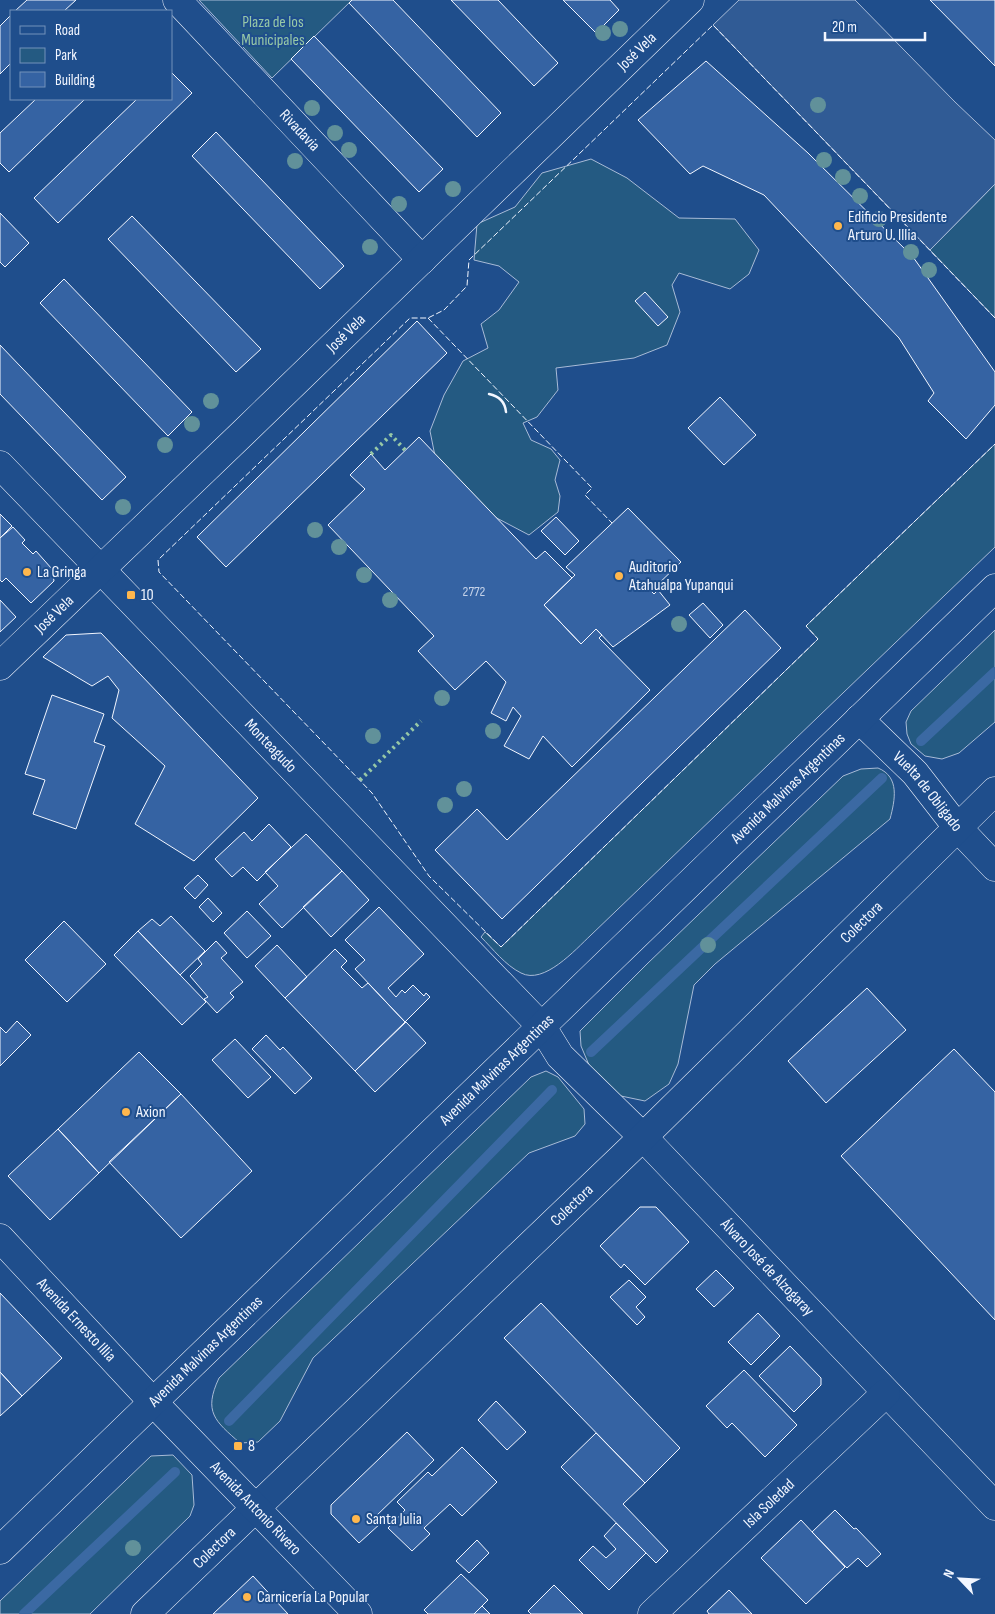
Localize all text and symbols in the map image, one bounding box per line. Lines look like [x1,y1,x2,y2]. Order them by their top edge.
legend [10,10,172,100]
scale bar [825,10,925,42]
park label: Plaza de los Municipales [241,13,305,50]
text: 20 m [832,18,857,37]
text: Road [55,21,80,40]
street label: José Vela [613,28,660,75]
text: Park [55,46,77,65]
text: Building [55,71,95,90]
street label: Rivadavia [275,105,324,155]
place label: Edificio Presidente Arturo U. Illia [847,208,947,245]
marker: Edificio Presidente Arturo U. Illia [832,220,844,232]
street label: José Vela [322,310,369,357]
place label: Auditorio Atahualpa Yupanqui [628,558,734,595]
place label: La Gringa [37,563,86,582]
marker: La Gringa [21,566,33,578]
marker: Auditorio Atahualpa Yupanqui [613,570,625,582]
house number: 2772 [463,583,486,600]
place label: 10 [141,586,154,605]
marker: 10 [125,589,137,601]
street label: José Vela [30,591,78,638]
street label: Monteagudo [241,715,301,776]
street label: Avenida Malvinas Argentinas [726,729,849,848]
street label: Vuelta de Obligado [889,747,966,835]
street label: Colectora [836,897,887,947]
street label: Avenida Malvinas Argentinas [435,1010,558,1130]
place label: Axion [135,1103,166,1122]
marker: Axion [120,1106,132,1118]
street label: Colectora [546,1180,597,1230]
street label: Álvaro José de Alzogaray [716,1214,818,1320]
street label: Avenida Ernesto Illia [32,1273,120,1366]
street label: Avenida Malvinas Argentinas [144,1292,267,1411]
place label: 8 [248,1437,255,1456]
marker: 8 [232,1440,244,1452]
street label: Avenida Antonio Rivero [205,1457,305,1559]
street label: Isla Soledad [740,1475,799,1532]
place label: Santa Julia [366,1510,422,1529]
marker: Santa Julia [350,1513,362,1525]
street label: Colectora [189,1523,240,1572]
north arrow [935,1554,985,1604]
text: N [939,1567,958,1581]
place label: Carnicería La Popular [257,1588,370,1607]
marker: Carnicería La Popular [241,1591,253,1603]

